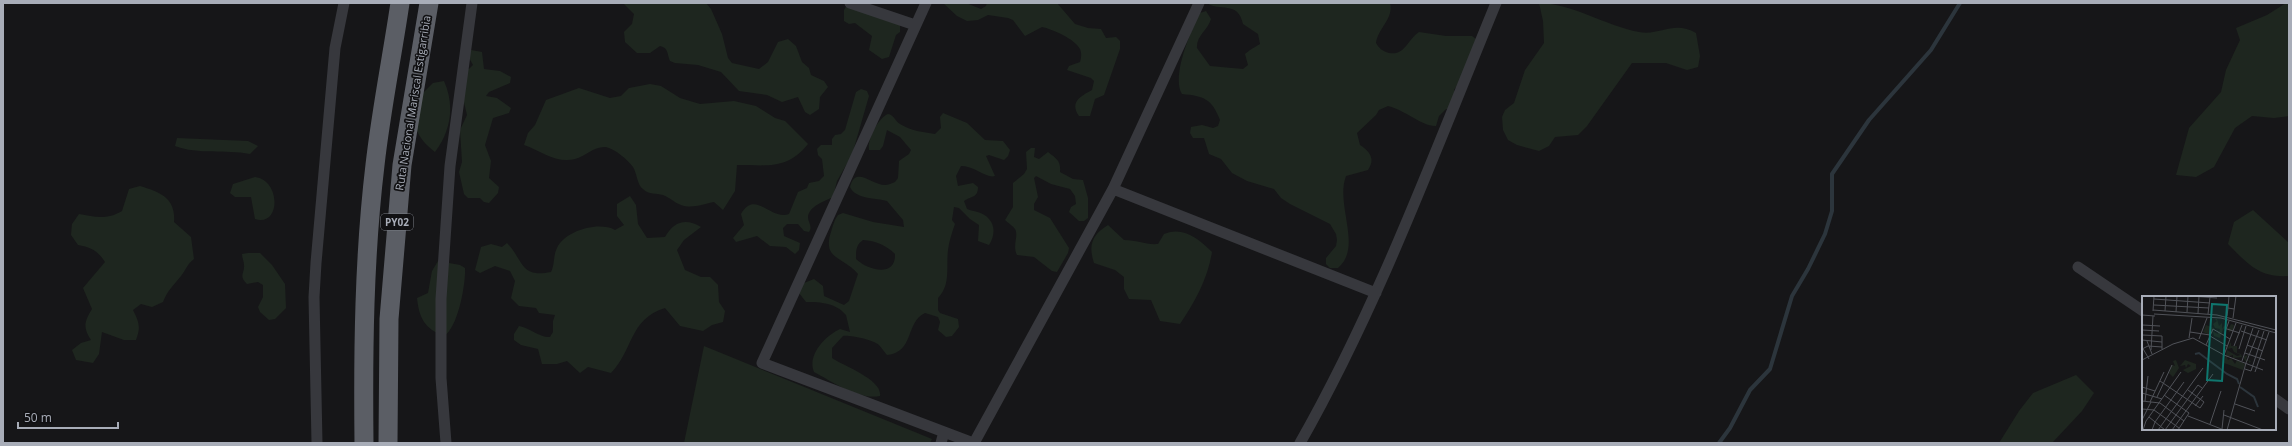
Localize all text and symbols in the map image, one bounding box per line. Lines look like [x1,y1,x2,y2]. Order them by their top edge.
street label: Ruta Nacional Mariscal Estigarribia [391,14,434,192]
road number: PY02 [381,214,413,230]
inset map [2142,296,2276,430]
scale bar [18,404,118,430]
text: 50 m [24,409,52,426]

